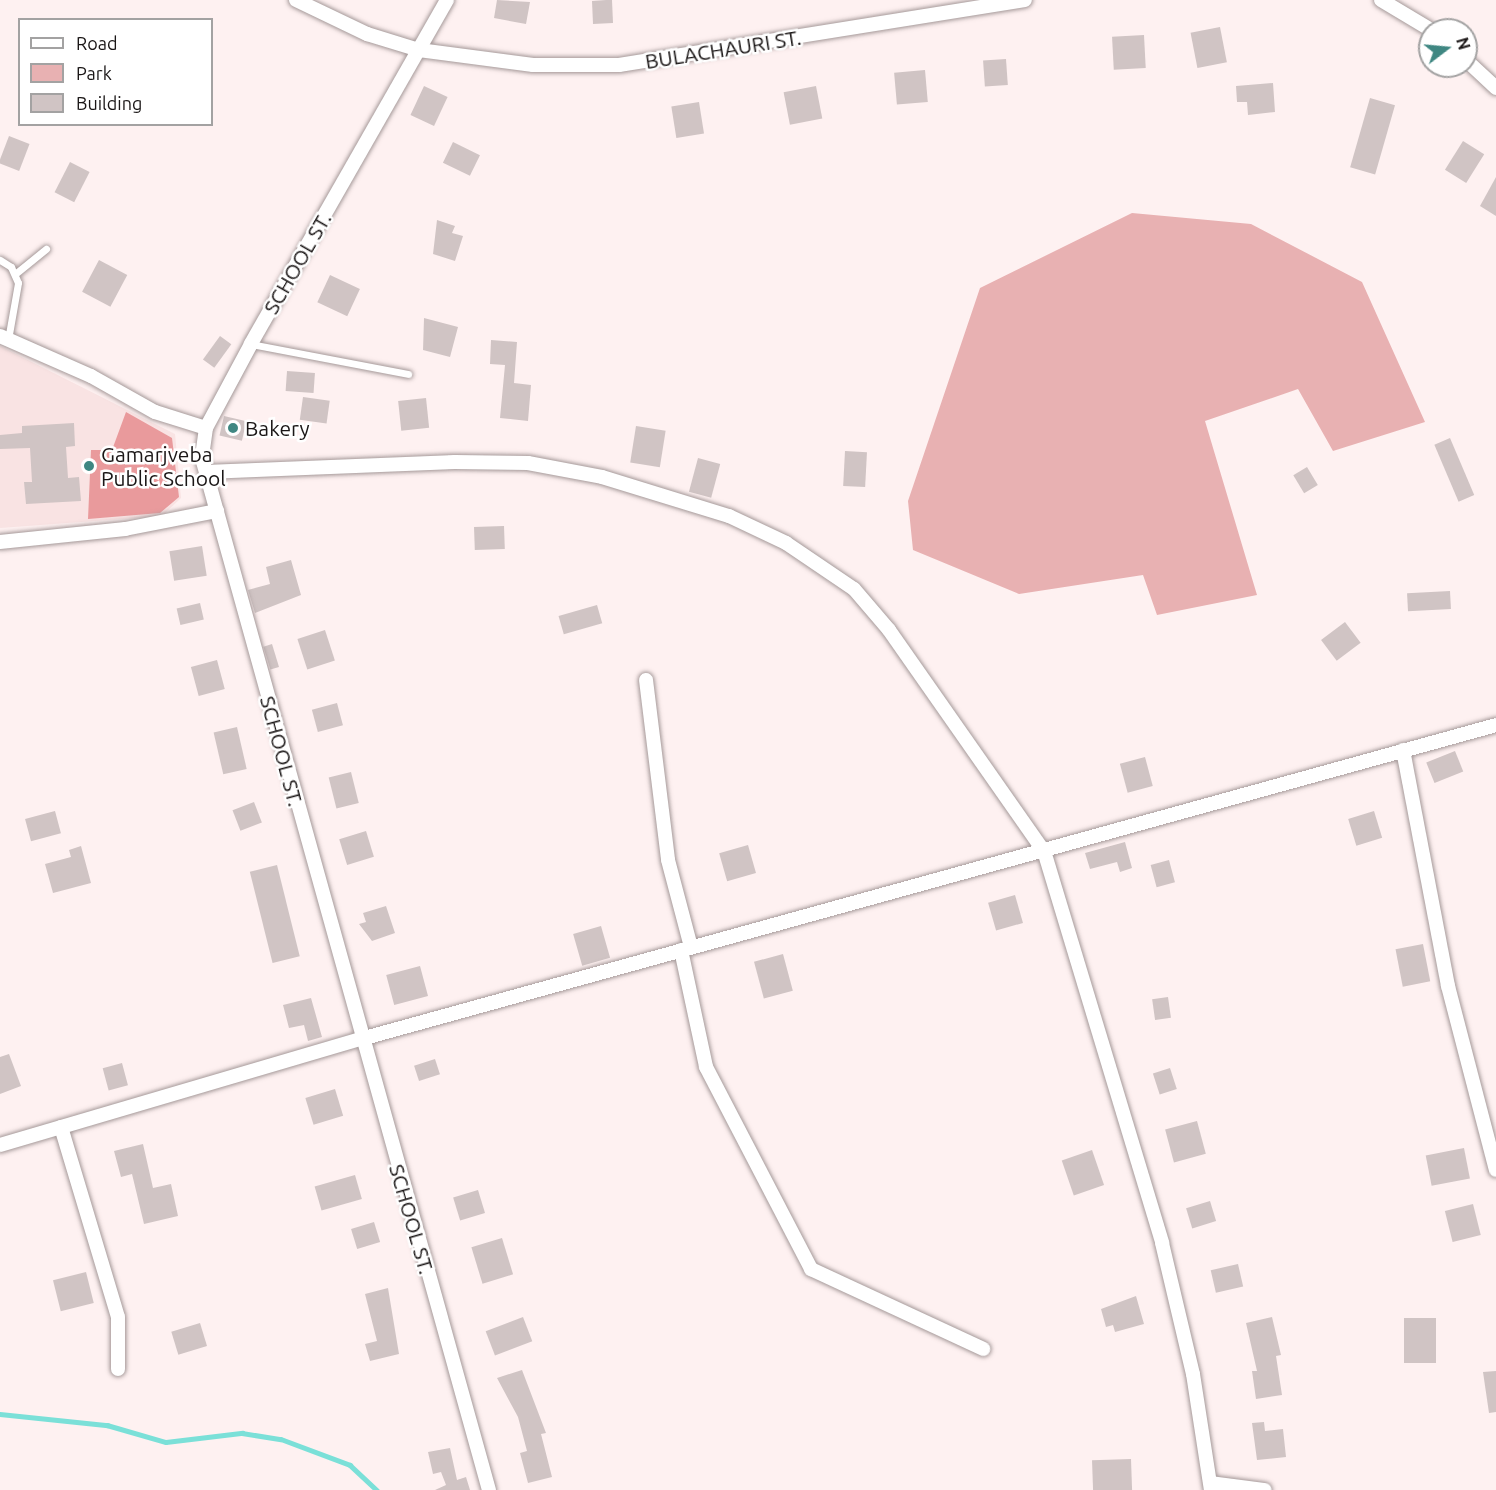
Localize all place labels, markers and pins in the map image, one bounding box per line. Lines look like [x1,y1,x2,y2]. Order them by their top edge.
place label: Bakery [245,415,310,441]
marker: Bakery [226,421,240,435]
place label: Gamarjveba Public School [101,441,226,491]
marker: Gamarjveba Public School [82,459,96,473]

